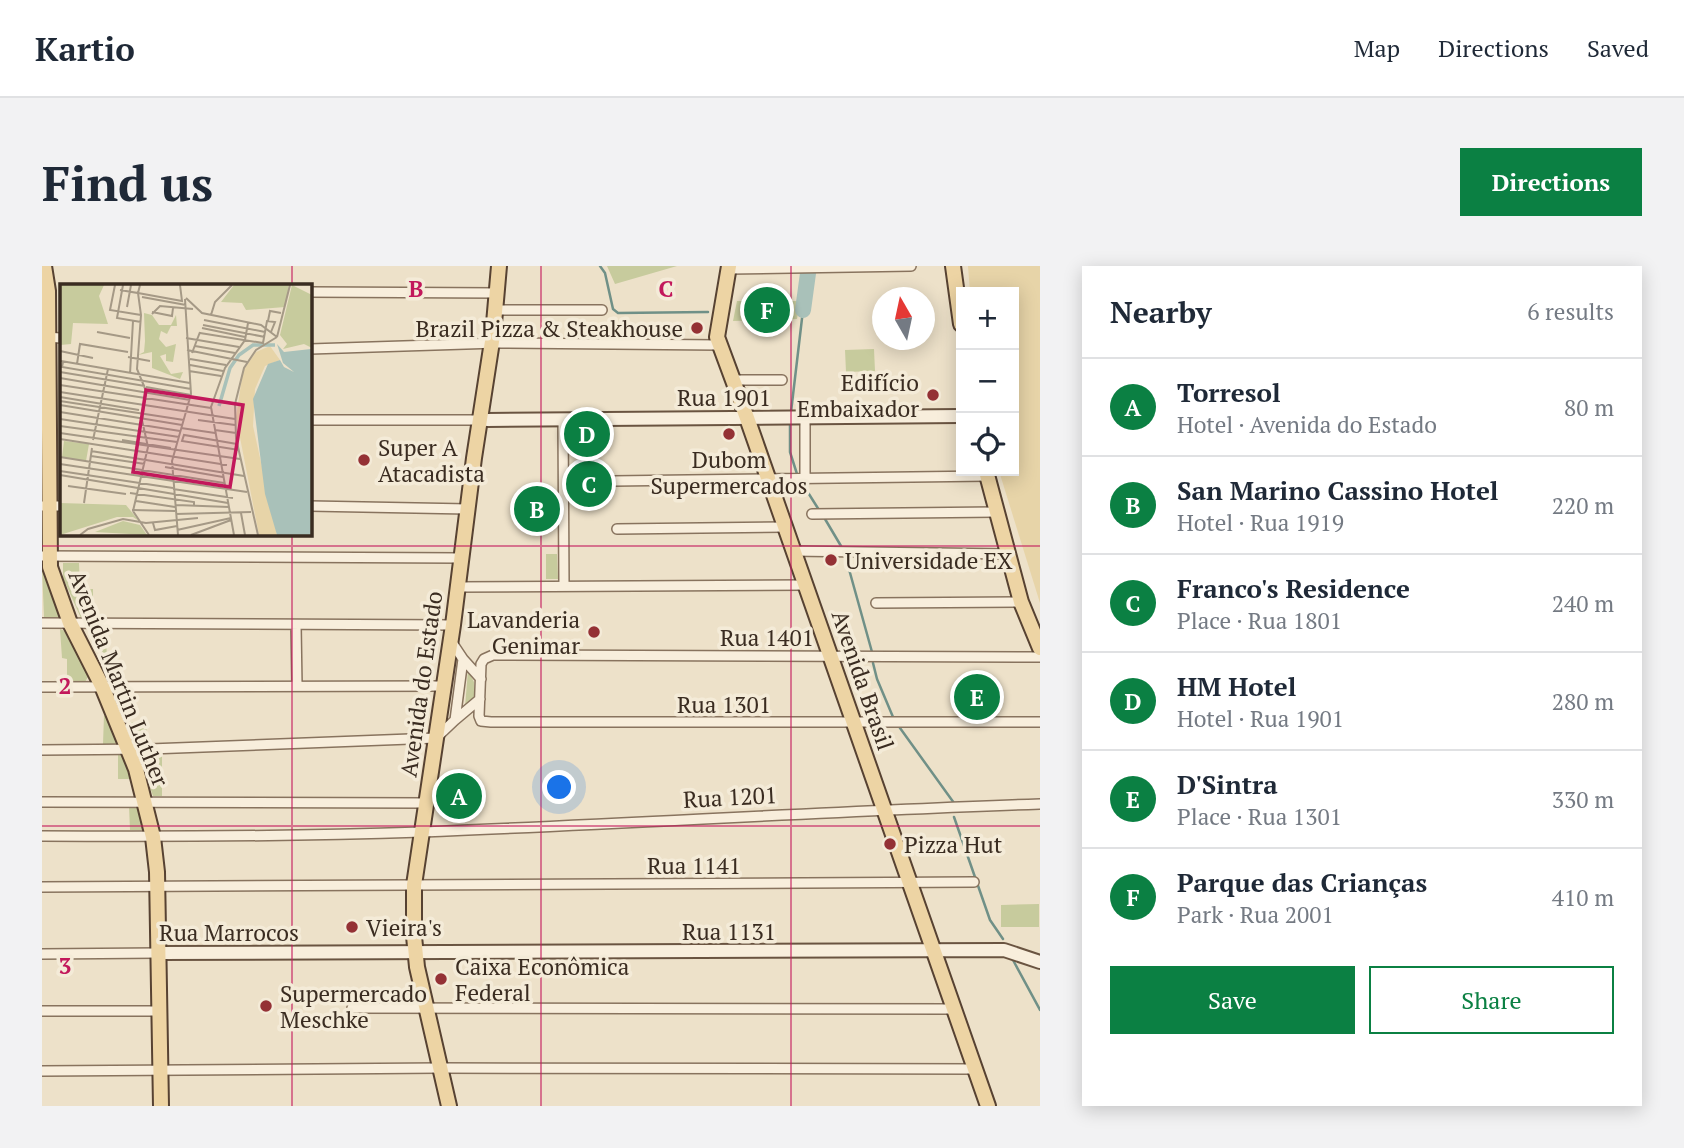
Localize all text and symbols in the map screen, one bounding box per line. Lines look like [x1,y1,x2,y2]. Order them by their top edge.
text: Kartio [35,27,135,70]
text: Map [1354,32,1400,64]
text: Directions [1438,32,1549,64]
text: Saved [1587,32,1649,64]
button: Directions [1460,148,1642,216]
text: Find us [42,150,213,215]
text: B [409,273,424,304]
text: C [659,273,674,304]
inset map [60,284,312,536]
pin: F [744,284,790,336]
north arrow [872,287,935,350]
map controls [956,287,1019,476]
button: + [956,287,1019,350]
text: Nearby [1110,292,1212,332]
text: 6 results [1527,296,1614,327]
place label: Brazil Pizza & Steakhouse [416,313,683,344]
marker: Brazil Pizza & Steakhouse [689,320,705,336]
button: − [956,350,1019,413]
place label: Edifício Embaixador [797,367,919,424]
text: Torresol [1177,375,1281,409]
street label: Rua 1901 [677,382,771,413]
marker: Edifício Embaixador [925,387,941,403]
text: A [1125,392,1141,423]
text: 80 m [1564,392,1614,423]
pin: D [564,408,610,460]
text: Hotel · Avenida do Estado [1177,409,1437,440]
button: locate [956,413,1019,476]
marker: Dubom Supermercados [721,426,737,442]
place label: Super A Atacadista [378,432,485,489]
place label: Dubom Supermercados [651,444,807,501]
marker: Super A Atacadista [356,452,372,468]
pin: C [566,458,612,510]
text: San Marino Cassino Hotel [1177,473,1499,507]
pin: B [514,483,560,535]
text: B [1126,490,1140,521]
text: 220 m [1552,490,1614,521]
text: Hotel · Rua 1919 [1177,507,1344,538]
place label: Universidade EX [845,545,1013,576]
marker: Universidade EX [823,552,839,568]
street label: Avenida Martin Luther [61,565,177,791]
text: Franco's Residence [1177,571,1410,605]
text: C [1126,588,1141,619]
text: 240 m [1552,588,1614,619]
street label: Avenida do Estado [393,589,449,779]
place label: Lavanderia Genimar [467,604,580,661]
text: Place · Rua 1801 [1177,605,1342,636]
street label: Avenida Brasil [825,606,901,754]
street label: Rua 1401 [720,622,814,653]
marker: Lavanderia Genimar [586,624,602,640]
text: HM Hotel [1177,669,1296,703]
text: 2 [59,670,72,701]
pin: E [954,671,1000,723]
text: D [1125,686,1141,717]
text: 280 m [1552,686,1614,717]
street label: Rua 1301 [677,689,771,720]
text: Hotel · Rua 1901 [1177,703,1344,734]
text: D'Sintra [1177,767,1278,801]
pin: A [436,770,482,822]
your location [542,770,576,804]
street label: Rua 1201 [682,779,778,815]
text: E [1126,784,1140,815]
text: 330 m [1552,784,1614,815]
text: Place · Rua 1301 [1177,801,1342,832]
place label: Pizza Hut [904,829,1003,860]
marker: Pizza Hut [882,836,898,852]
street label: Rua 1141 [647,850,741,881]
text: Parque das Crianças [1177,865,1427,899]
text: F [1126,882,1140,913]
text: 410 m [1552,882,1614,913]
text: Park · Rua 2001 [1177,899,1334,930]
place label: Vieira's [366,912,442,943]
street label: Rua 1131 [682,916,776,947]
street label: Rua Marrocos [159,917,299,948]
marker: Vieira's [344,919,360,935]
text: 3 [59,950,72,981]
place label: Caixa Econômica Federal [455,951,630,1008]
button: Save [1110,966,1355,1034]
button: Share [1369,966,1614,1034]
marker: Caixa Econômica Federal [433,971,449,987]
place label: Supermercado Meschke [280,978,427,1035]
marker: Supermercado Meschke [258,998,274,1014]

